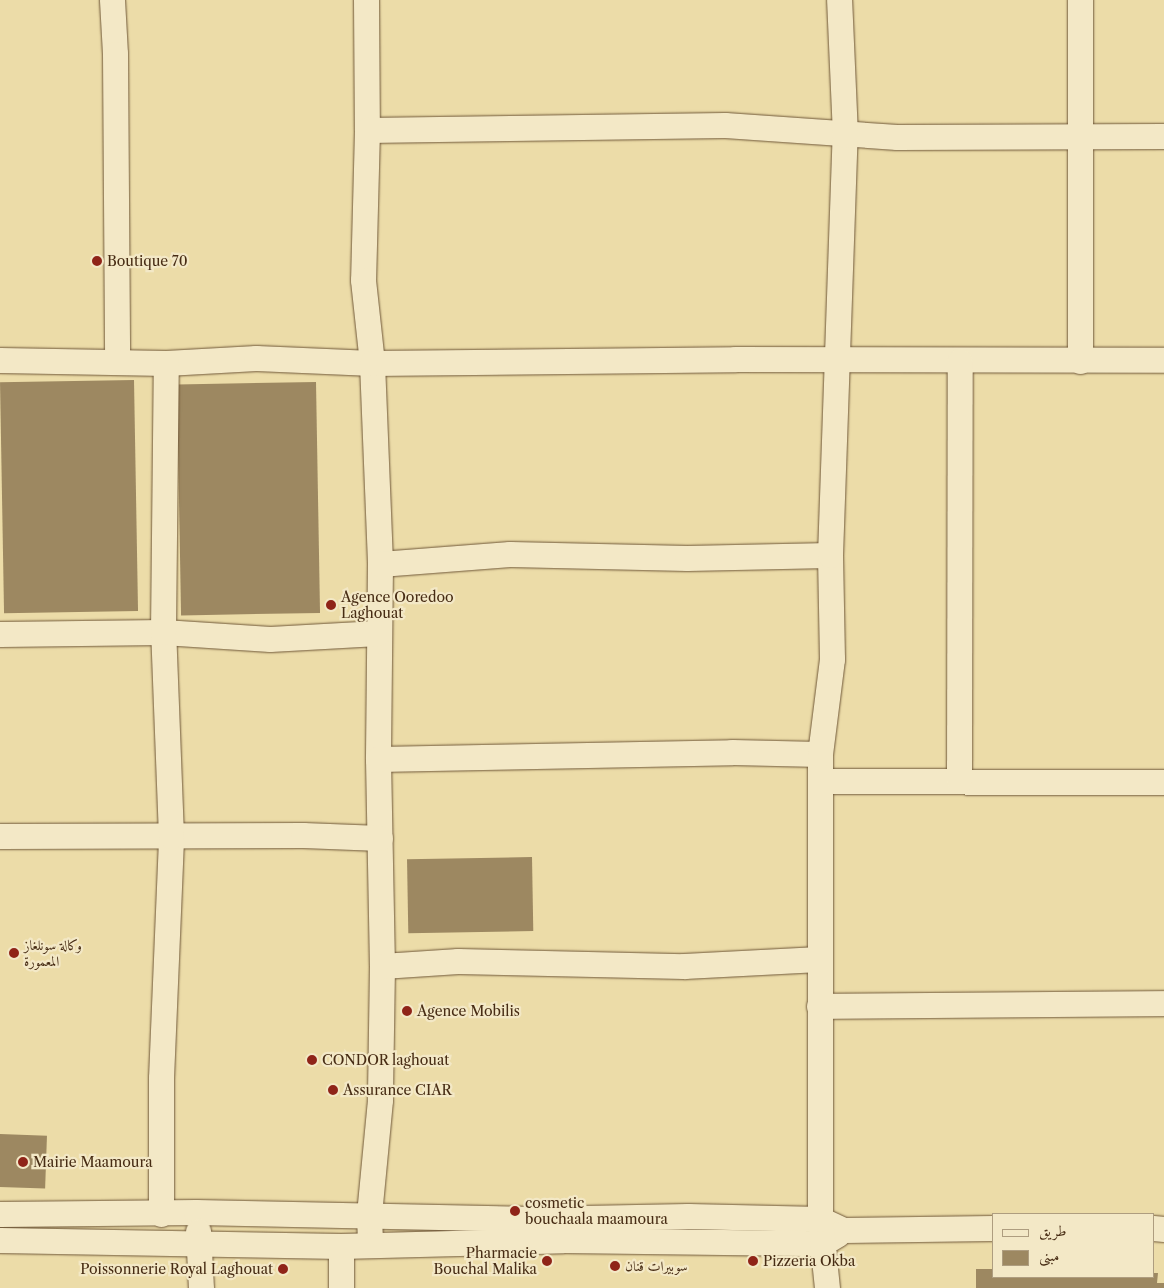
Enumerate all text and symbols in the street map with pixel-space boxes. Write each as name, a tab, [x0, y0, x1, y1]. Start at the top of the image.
place label: Boutique 70	[107, 253, 188, 269]
marker: Boutique 70	[91, 255, 103, 267]
place label: Agence Ooredoo Laghouat	[341, 589, 454, 622]
marker: Agence Ooredoo Laghouat	[325, 599, 337, 611]
place label: وكالة سونلغاز المعمورة	[24, 937, 82, 970]
marker: وكالة سونلغاز المعمورة	[8, 947, 20, 959]
place label: Agence Mobilis	[417, 1003, 520, 1019]
marker: Agence Mobilis	[401, 1005, 413, 1017]
place label: CONDOR laghouat	[322, 1052, 450, 1068]
marker: CONDOR laghouat	[306, 1054, 318, 1066]
place label: Assurance CIAR	[343, 1082, 452, 1098]
marker: Assurance CIAR	[327, 1084, 339, 1096]
place label: Mairie Maamoura	[33, 1154, 153, 1170]
marker: Mairie Maamoura	[17, 1156, 29, 1168]
place label: cosmetic bouchaala maamoura	[525, 1195, 668, 1228]
marker: cosmetic bouchaala maamoura	[509, 1205, 521, 1217]
legend	[992, 1213, 1154, 1278]
text: طريق	[1039, 1221, 1066, 1240]
place label: Pharmacie Bouchal Malika	[434, 1245, 537, 1278]
text: مبنى	[1039, 1246, 1059, 1265]
place label: Pizzeria Okba	[763, 1253, 855, 1269]
marker: Pharmacie Bouchal Malika	[541, 1255, 553, 1267]
marker: Pizzeria Okba	[747, 1255, 759, 1267]
place label: سوبيرات قنان	[625, 1258, 688, 1274]
marker: سوبيرات قنان	[609, 1260, 621, 1272]
place label: Poissonnerie Royal Laghouat	[80, 1261, 273, 1277]
marker: Poissonnerie Royal Laghouat	[277, 1263, 289, 1275]

